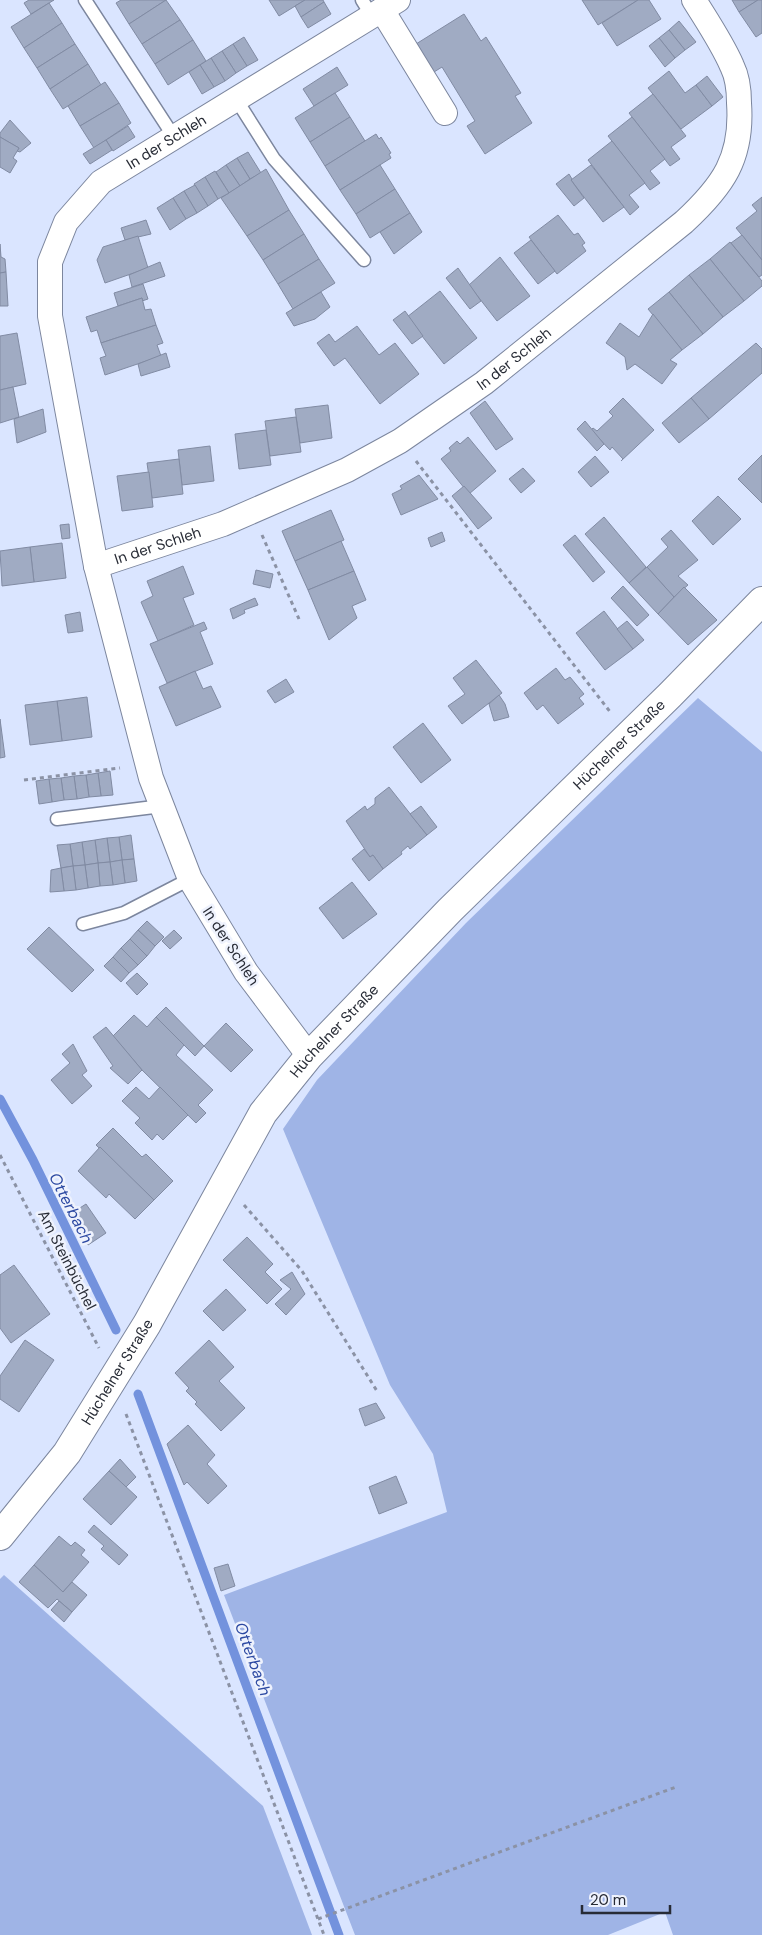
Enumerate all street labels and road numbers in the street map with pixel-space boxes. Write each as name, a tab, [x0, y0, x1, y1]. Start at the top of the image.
street label: In der Schleh	[123, 110, 210, 174]
street label: In der Schleh	[473, 323, 555, 395]
street label: In der Schleh	[112, 522, 204, 569]
street label: Hüchelner Straße	[569, 695, 670, 794]
street label: In der Schleh	[198, 903, 264, 989]
street label: Hüchelner Straße	[285, 980, 383, 1082]
street label: Am Steinbüchel	[33, 1207, 101, 1313]
street label: Hüchelner Straße	[77, 1315, 158, 1429]

